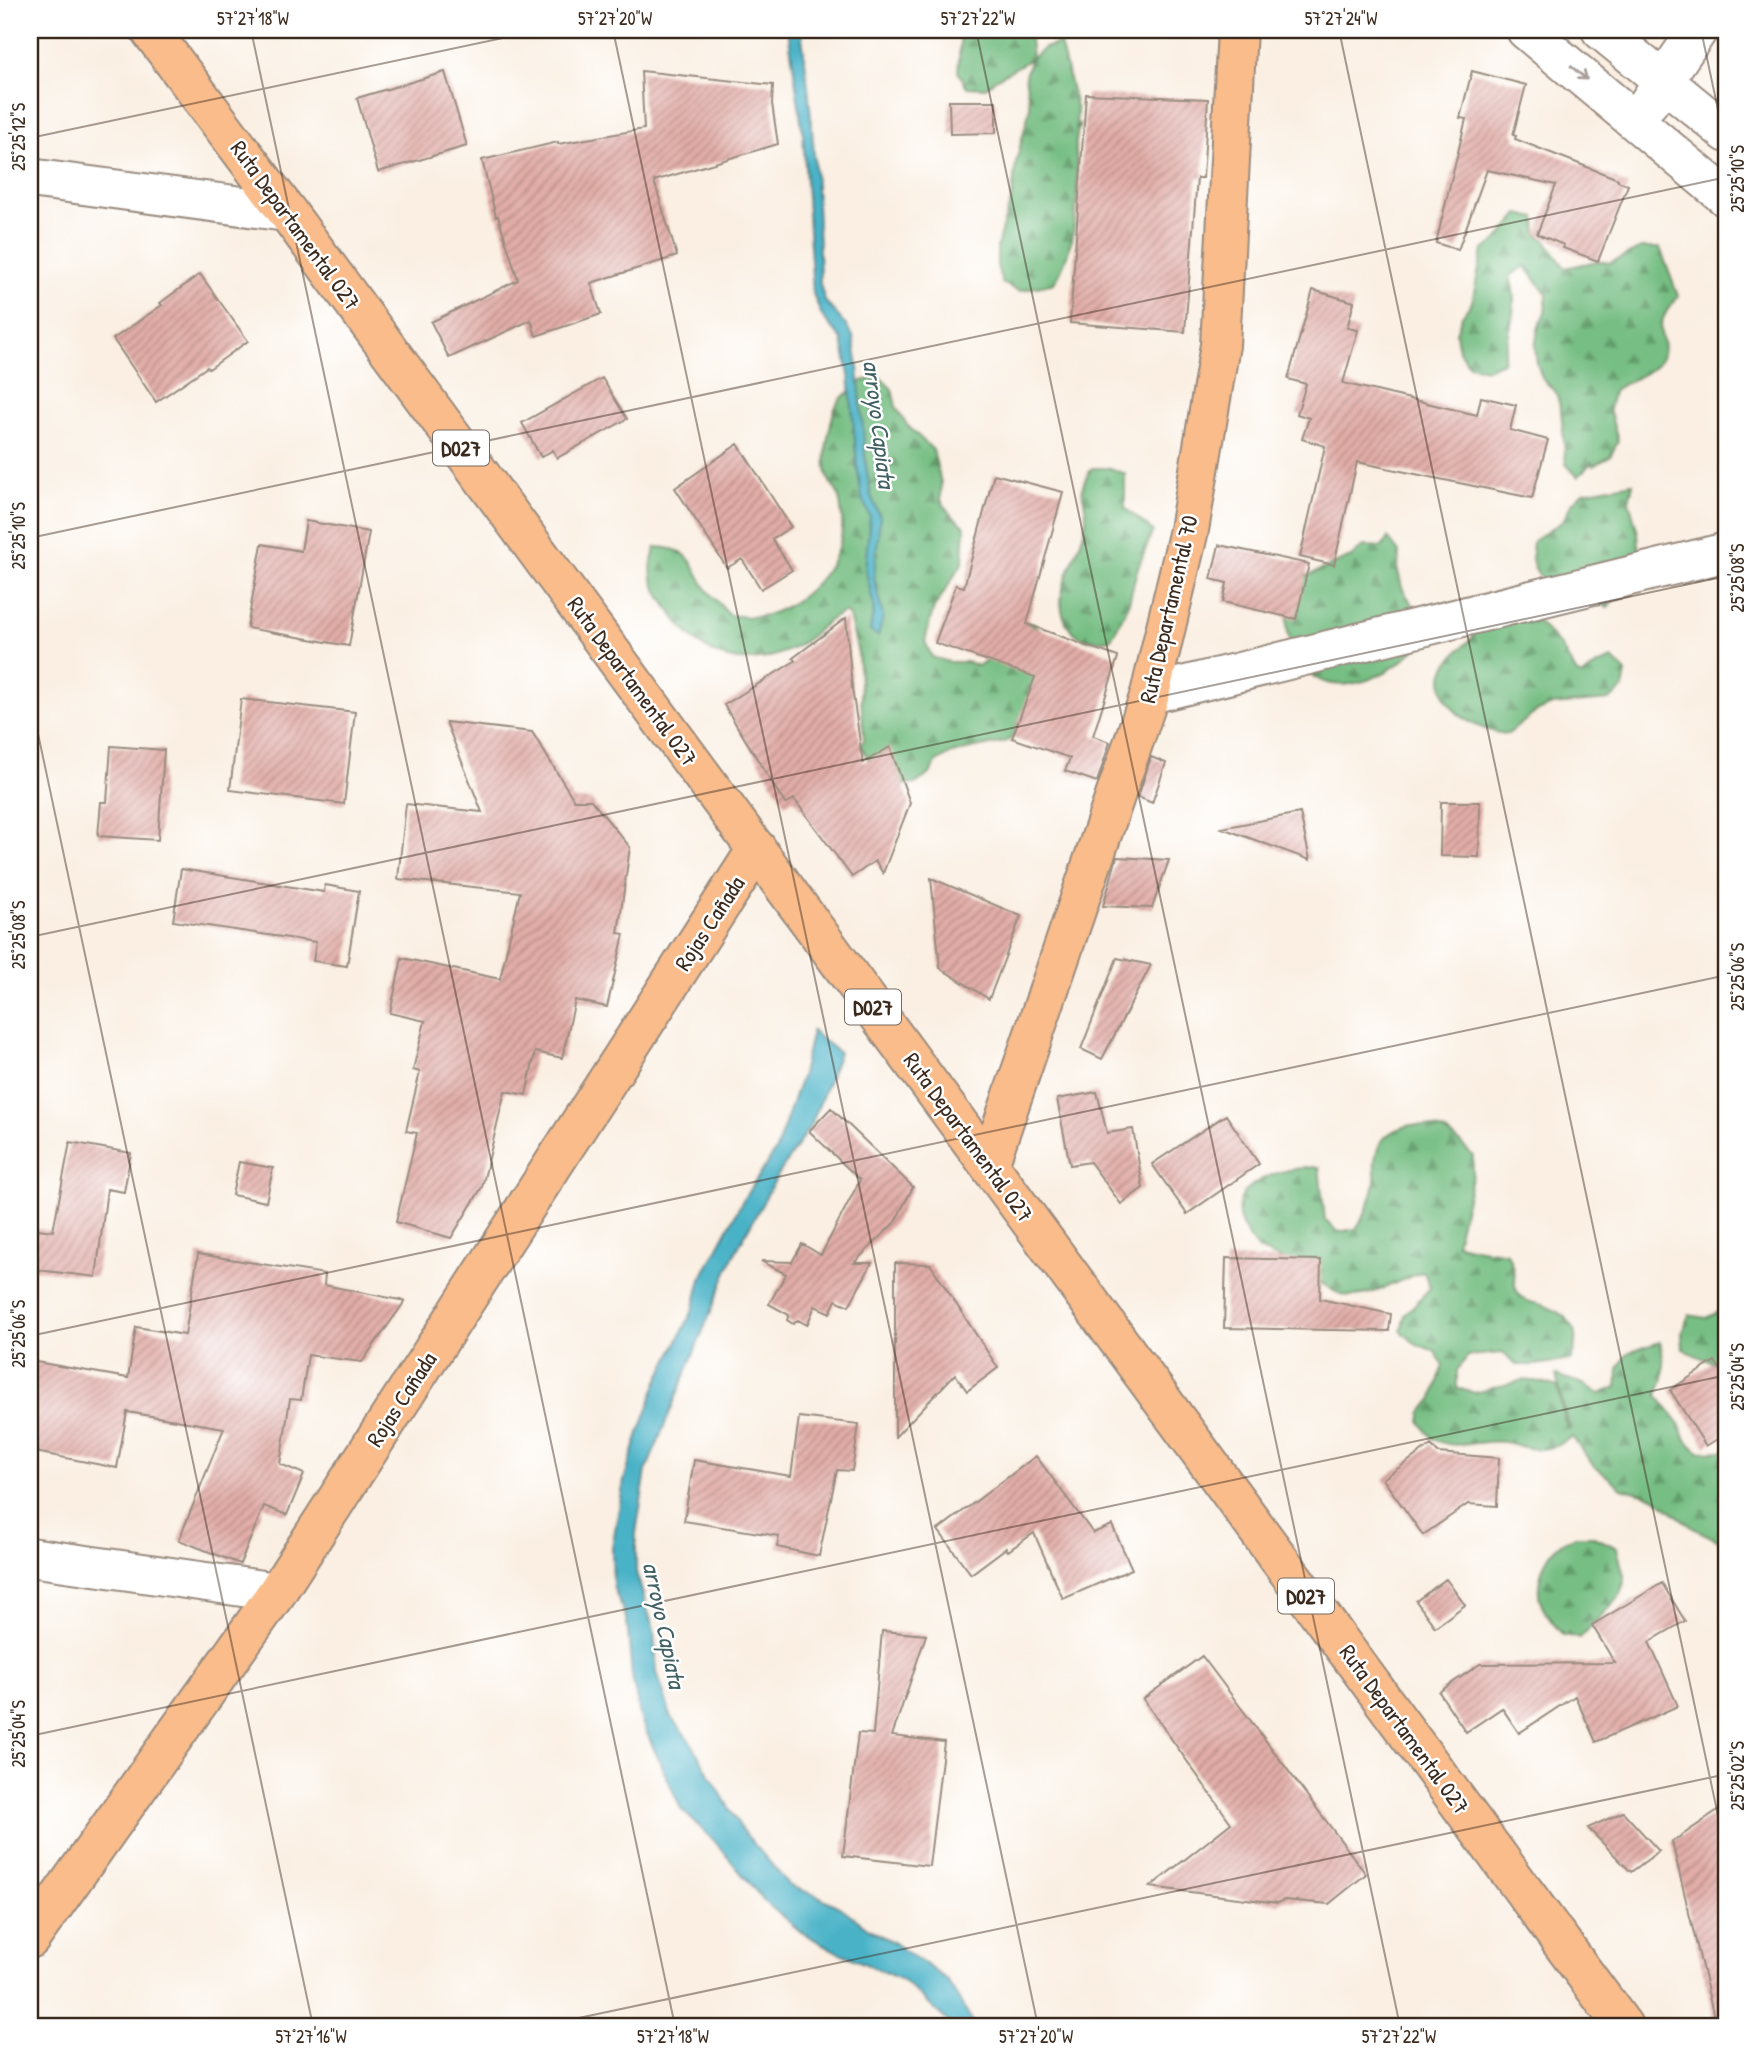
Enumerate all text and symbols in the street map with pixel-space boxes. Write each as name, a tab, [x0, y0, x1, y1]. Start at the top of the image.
text: 57°27'18"W	[217, 6, 289, 31]
text: 57°27'20"W	[578, 6, 652, 31]
text: 57°27'22"W	[941, 6, 1015, 31]
text: 57°27'24"W	[1305, 6, 1377, 31]
one-way arrow	[1570, 65, 1588, 81]
text: 25°25'12"S	[6, 103, 31, 171]
street label: Ruta Departamental 027	[224, 134, 368, 316]
text: 25°25'10"S	[1725, 145, 1750, 213]
water label: arroyo Capiata	[855, 358, 904, 492]
road number: D027	[433, 430, 489, 466]
text: 25°25'10"S	[6, 502, 31, 570]
street label: Ruta Departamental 70	[1131, 512, 1205, 706]
text: 25°25'08"S	[1725, 544, 1750, 612]
street label: Ruta Departamental 027	[561, 590, 705, 772]
street label: Rojas Cañada	[667, 870, 751, 976]
text: 25°25'08"S	[6, 901, 31, 969]
text: 25°25'06"S	[1725, 943, 1750, 1011]
road number: D027	[845, 990, 901, 1024]
street label: Ruta Departamental 027	[897, 1046, 1041, 1228]
text: 25°25'06"S	[6, 1300, 31, 1368]
text: 25°25'04"S	[1725, 1343, 1750, 1411]
street label: Rojas Cañada	[359, 1346, 443, 1452]
water label: arroyo Capiata	[635, 1559, 695, 1694]
road number: D027	[1278, 1578, 1334, 1614]
street label: Ruta Departamental 027	[1333, 1638, 1477, 1820]
text: 25°25'04"S	[6, 1700, 31, 1768]
text: 25°25'02"S	[1725, 1741, 1750, 1811]
text: 57°27'16"W	[275, 2024, 347, 2049]
text: 57°27'18"W	[637, 2024, 709, 2049]
text: 57°27'20"W	[999, 2024, 1073, 2049]
text: 57°27'22"W	[1362, 2024, 1436, 2049]

